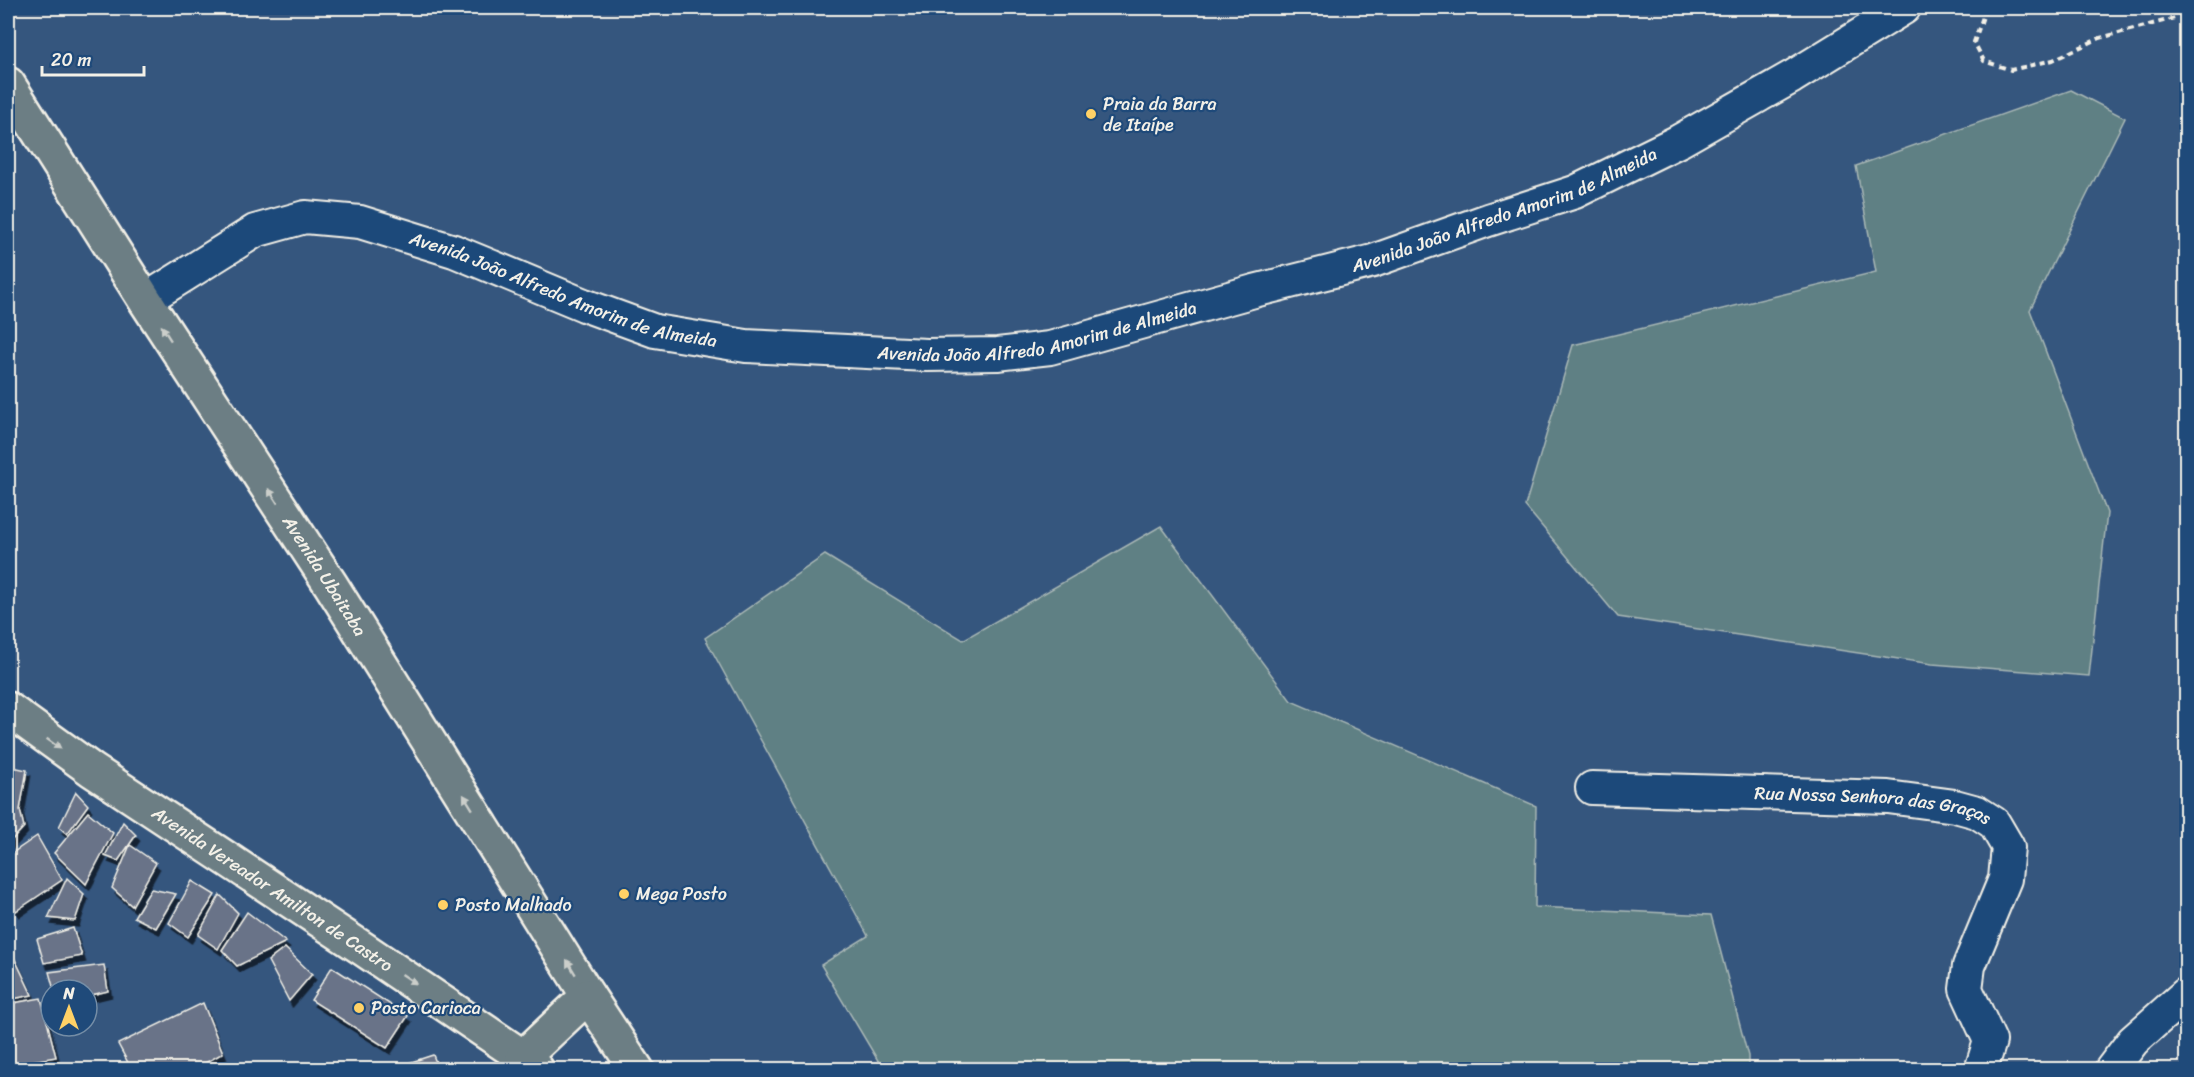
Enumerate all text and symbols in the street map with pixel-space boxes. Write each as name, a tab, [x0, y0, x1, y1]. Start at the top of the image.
scale bar	[42, 39, 144, 77]
text: 20 m	[51, 44, 91, 76]
place label: Praia da Barra de Itaípe	[1103, 88, 1216, 141]
marker: Praia da Barra de Itaípe	[1084, 107, 1098, 121]
street label: Avenida João Alfredo Amorim de Almeida	[1347, 138, 1663, 282]
street label: Avenida João Alfredo Amorim de Almeida	[405, 222, 719, 357]
street label: Avenida João Alfredo Amorim de Almeida	[876, 292, 1201, 371]
one-way arrow	[160, 325, 172, 341]
one-way arrow	[267, 488, 278, 504]
street label: Avenida Ubaitaba	[273, 508, 375, 643]
one-way arrow	[46, 738, 62, 750]
street label: Rua Nossa Senhora das Graças	[1754, 777, 1999, 834]
one-way arrow	[462, 794, 473, 810]
street label: Avenida Vereador Amilton de Castro	[144, 797, 400, 981]
place label: Mega Posto	[636, 878, 727, 910]
marker: Mega Posto	[617, 887, 631, 901]
place label: Posto Malhado	[455, 889, 572, 921]
marker: Posto Malhado	[436, 898, 450, 912]
one-way arrow	[565, 959, 576, 976]
one-way arrow	[401, 974, 418, 985]
north arrow	[39, 978, 99, 1038]
text: N	[62, 979, 75, 1008]
place label: Posto Carioca	[371, 992, 481, 1024]
marker: Posto Carioca	[352, 1001, 366, 1015]

